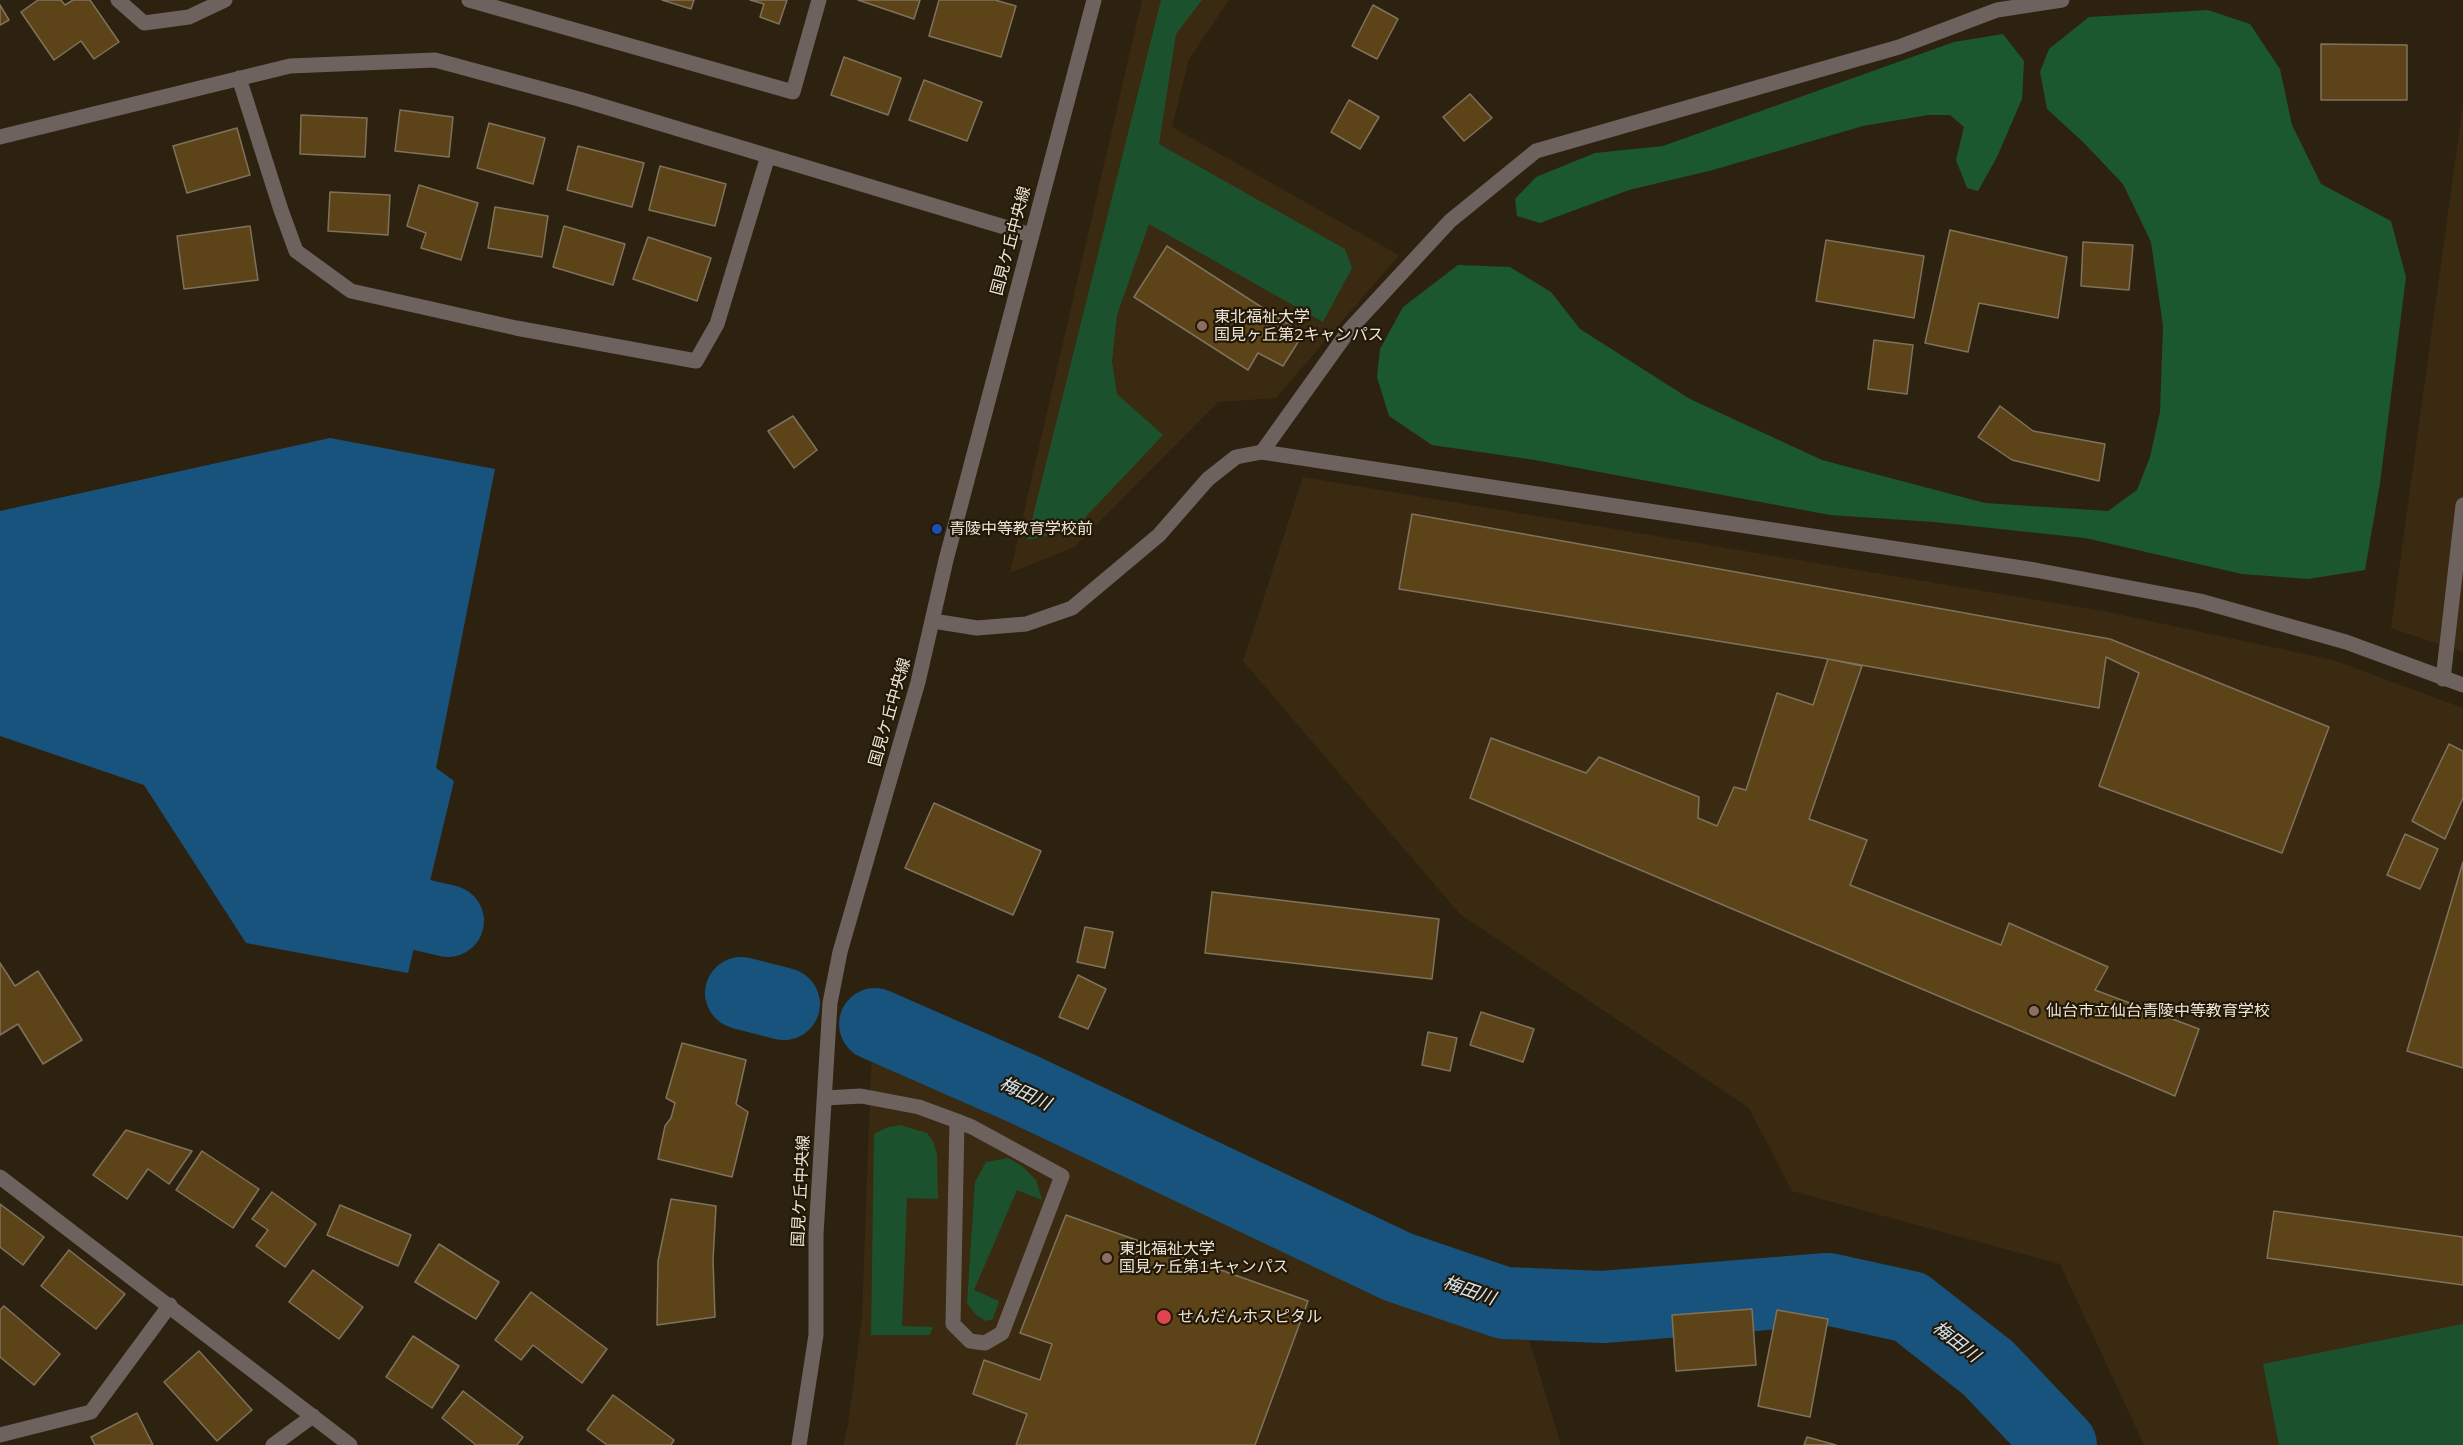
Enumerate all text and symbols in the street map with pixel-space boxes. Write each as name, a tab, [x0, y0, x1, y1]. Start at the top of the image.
street label: 国見ケ丘中央線	[987, 184, 1035, 298]
place label: 東北福祉大学 国見ヶ丘第2キャンパス	[1214, 307, 1384, 345]
marker: 東北福祉大学 国見ヶ丘第2キャンパス	[1195, 319, 1209, 333]
place label: 青陵中等教育学校前	[949, 519, 1093, 539]
marker: 青陵中等教育学校前	[930, 522, 944, 536]
street label: 国見ケ丘中央線	[865, 656, 915, 768]
place label: 仙台市立仙台青陵中等教育学校	[2046, 1001, 2270, 1021]
marker: 仙台市立仙台青陵中等教育学校	[2027, 1004, 2041, 1018]
water label: 梅田川	[996, 1073, 1054, 1115]
street label: 国見ケ丘中央線	[788, 1135, 814, 1247]
place label: 東北福祉大学 国見ヶ丘第1キャンパス	[1119, 1239, 1289, 1277]
marker: 東北福祉大学 国見ヶ丘第1キャンパス	[1100, 1251, 1114, 1265]
water label: 梅田川	[1440, 1272, 1498, 1310]
place label: せんだんホスピタル	[1178, 1307, 1322, 1327]
marker: せんだんホスピタル	[1155, 1308, 1173, 1326]
water label: 梅田川	[1928, 1317, 1984, 1367]

